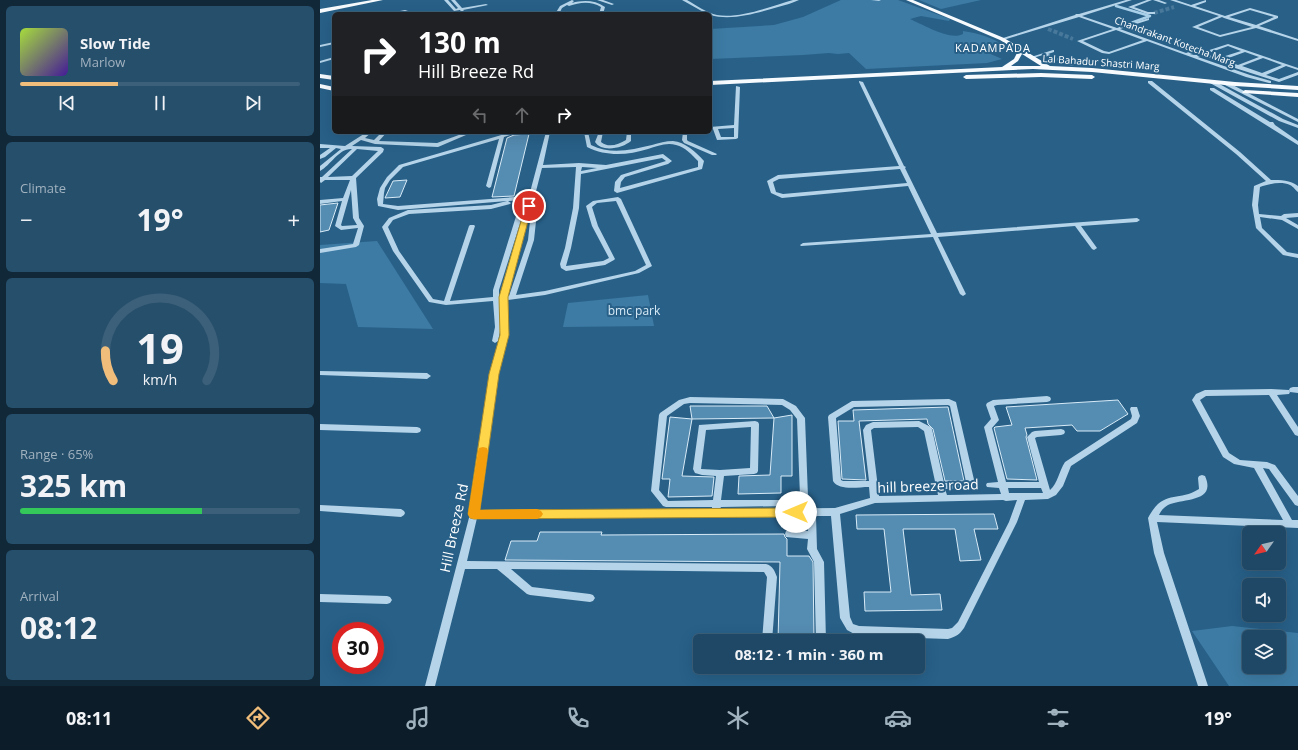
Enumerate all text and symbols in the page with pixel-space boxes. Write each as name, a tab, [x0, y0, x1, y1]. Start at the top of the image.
street label: Chandrakant Kotecha Marg	[1113, 13, 1238, 70]
text: 130 m	[418, 23, 501, 61]
icon: right	[352, 28, 404, 80]
text: Slow Tide	[80, 33, 150, 53]
district label: KADAMPADA	[955, 40, 1031, 55]
street label: Lal Bahadur Shastri Marg	[1042, 51, 1161, 73]
text: Marlow	[80, 53, 125, 71]
text: Hill Breeze Rd	[418, 59, 534, 83]
icon: previous	[56, 92, 78, 114]
icon: pause	[149, 92, 171, 114]
icon: next	[242, 92, 264, 114]
icon: left	[469, 104, 491, 126]
icon: ahead	[511, 104, 533, 126]
icon: right	[553, 104, 575, 126]
text: Climate	[20, 179, 66, 197]
pin	[512, 189, 546, 223]
icon: arrive	[518, 195, 540, 217]
text: 19°	[136, 199, 184, 240]
text: −	[20, 204, 33, 234]
text: +	[287, 204, 300, 234]
park label: bmc park	[608, 302, 661, 319]
text: 19	[136, 320, 184, 376]
text: km/h	[143, 370, 177, 389]
text: Range · 65%	[20, 445, 93, 463]
text: 325 km	[20, 465, 127, 506]
street label: hill breeze road	[877, 474, 979, 497]
street label: Hill Breeze Rd	[435, 482, 472, 574]
position arrow	[775, 491, 817, 533]
north arrow	[1242, 526, 1286, 570]
map controls	[1242, 526, 1286, 674]
button: sound	[1242, 578, 1286, 622]
text: Arrival	[20, 587, 59, 605]
text: 08:12	[20, 607, 97, 648]
speed limit sign: 30	[332, 622, 384, 674]
button: layers	[1242, 630, 1286, 674]
text: 08:12 · 1 min · 360 m	[735, 644, 883, 664]
icon: directions	[244, 704, 272, 732]
icon: music	[404, 704, 432, 732]
icon: phone	[564, 704, 592, 732]
icon: climate	[724, 704, 752, 732]
icon: car	[884, 704, 912, 732]
icon: filters	[1044, 704, 1072, 732]
text: 08:11	[66, 706, 112, 730]
text: 19°	[1204, 706, 1232, 730]

